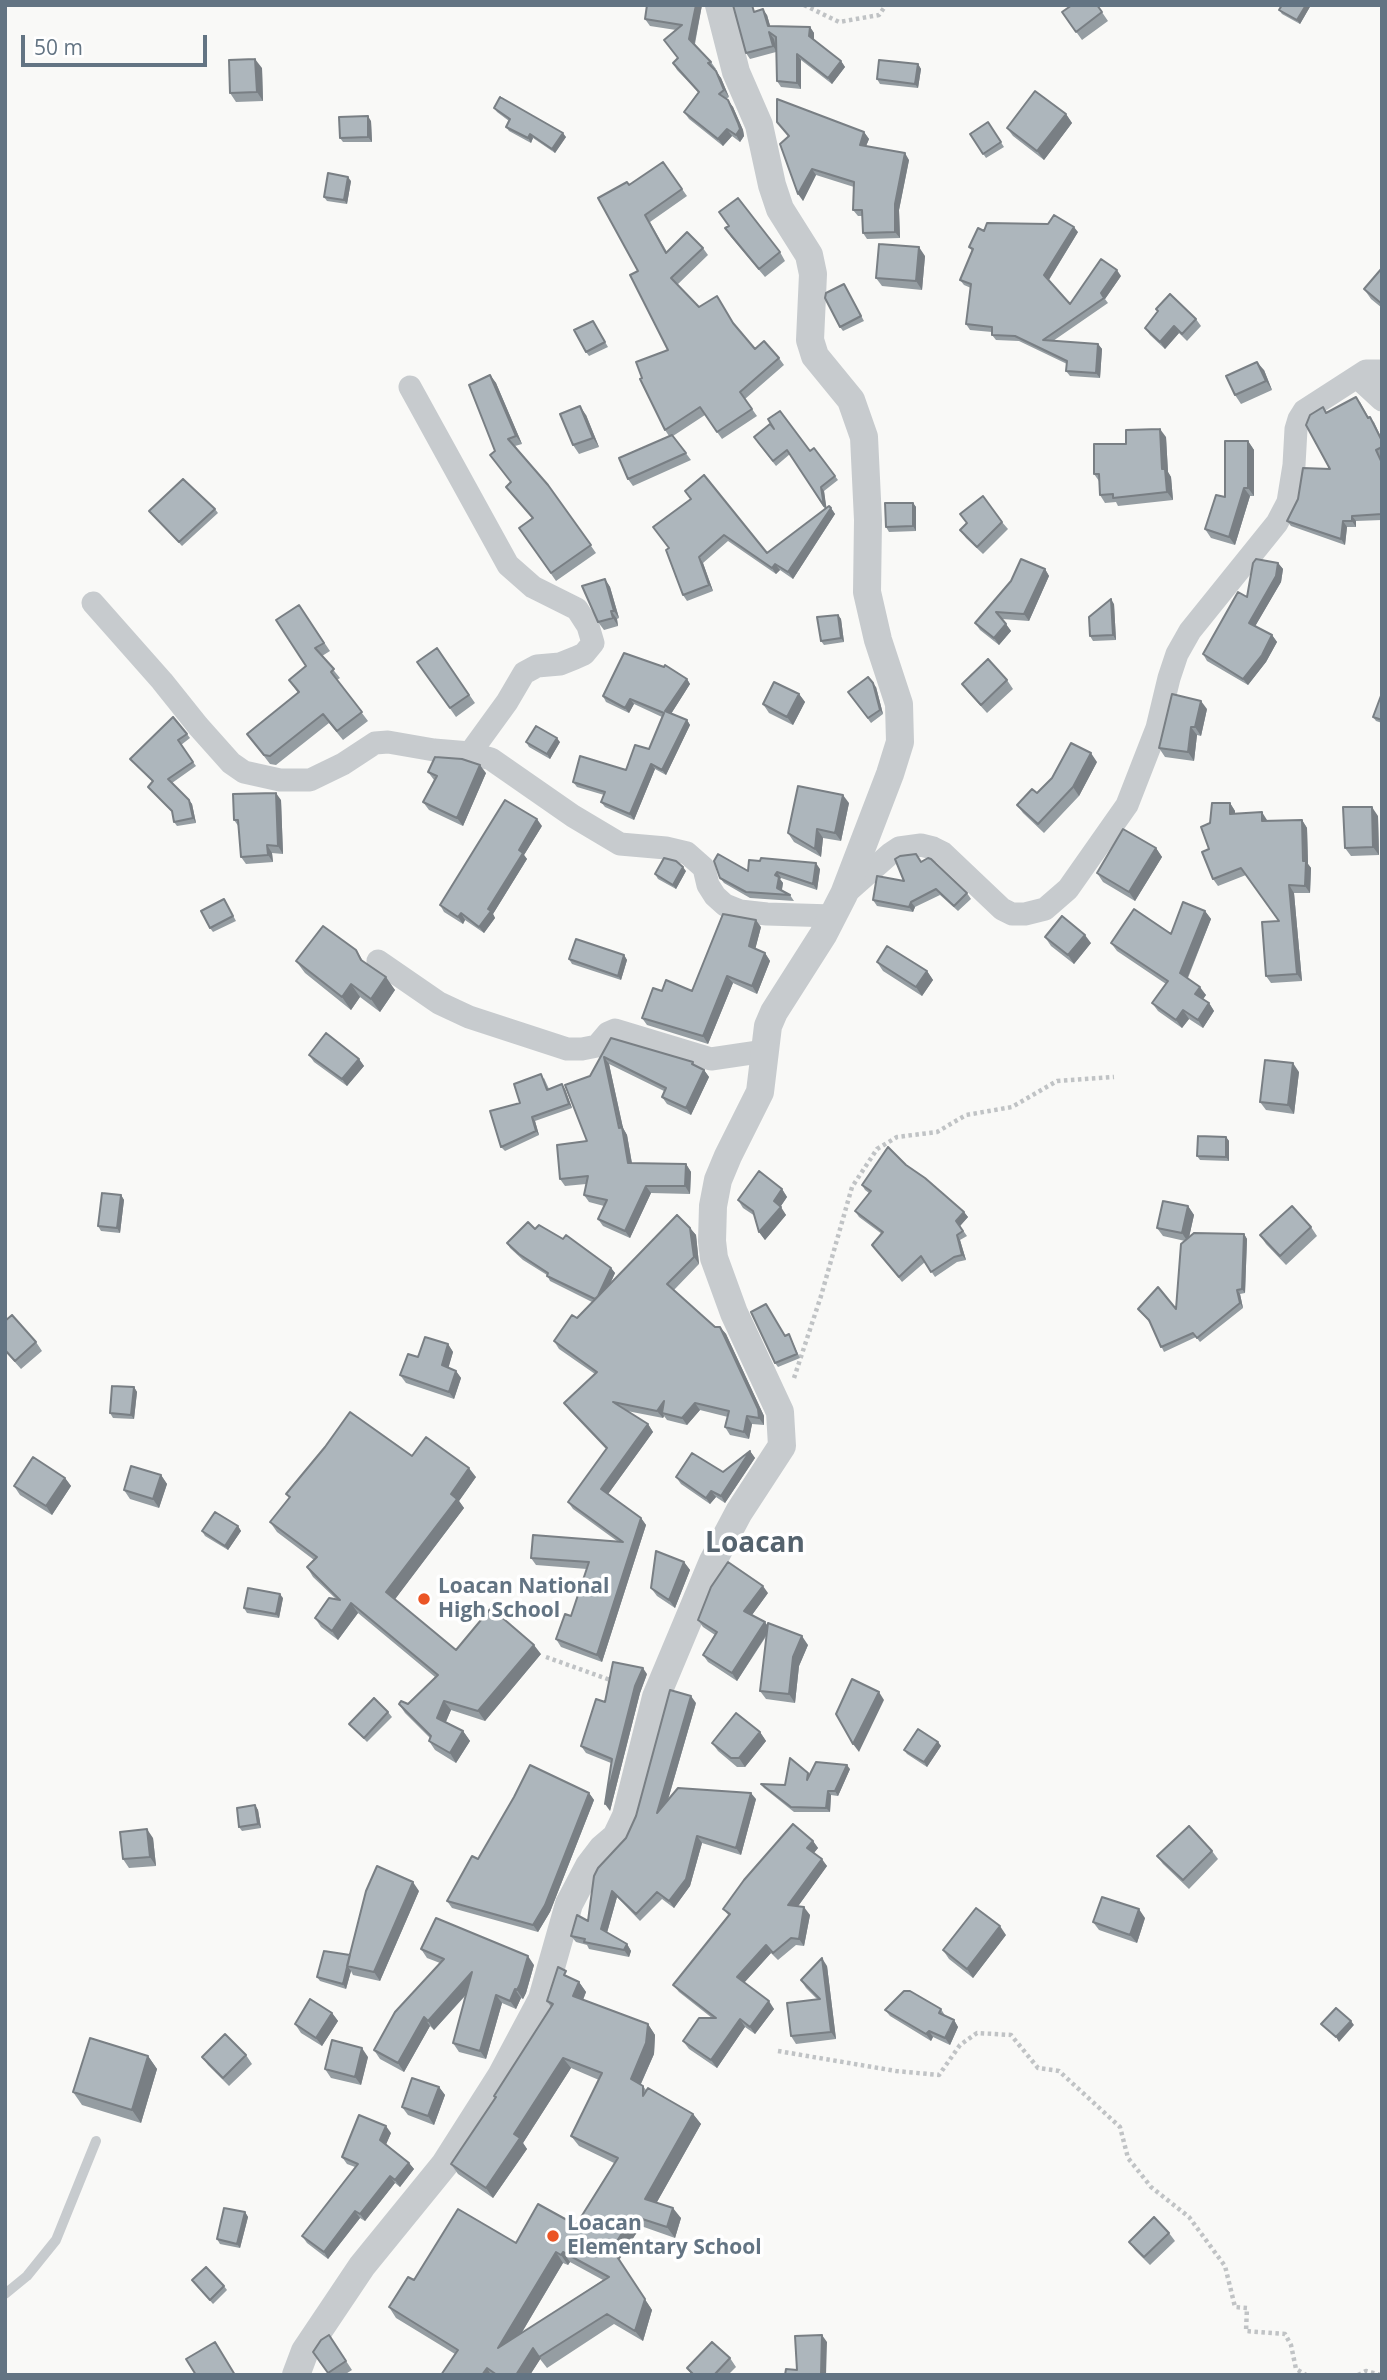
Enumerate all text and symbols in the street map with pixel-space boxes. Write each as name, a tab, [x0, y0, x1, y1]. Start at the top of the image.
scale bar	[24, 21, 210, 65]
text: 50 m	[34, 33, 83, 61]
district label: Loacan	[705, 1527, 805, 1561]
place label: Loacan National High School	[438, 1574, 609, 1624]
marker: Loacan National High School	[416, 1591, 432, 1607]
place label: Loacan Elementary School	[567, 2211, 762, 2261]
marker: Loacan Elementary School	[545, 2228, 561, 2244]

